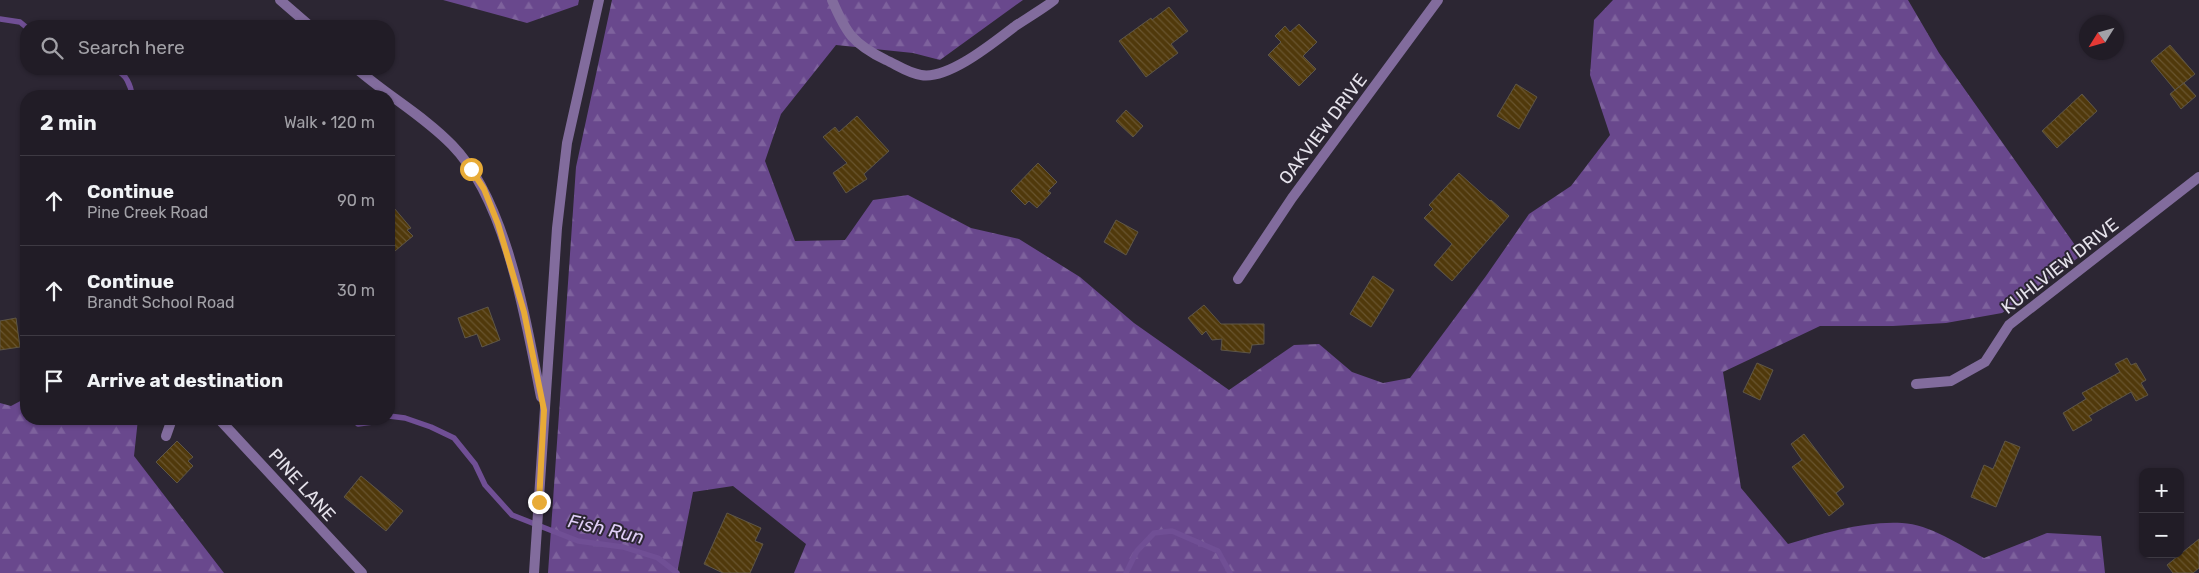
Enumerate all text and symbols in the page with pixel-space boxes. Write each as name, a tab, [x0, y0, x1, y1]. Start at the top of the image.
north arrow	[2079, 15, 2124, 60]
search box	[20, 20, 395, 75]
icon: search	[38, 34, 66, 62]
text: Search here	[78, 36, 185, 59]
street label: OAKVIEW DRIVE	[1274, 69, 1372, 189]
text: 2 min	[40, 110, 97, 135]
text: Walk · 120 m	[284, 113, 375, 132]
route start	[460, 158, 483, 181]
text: Continue	[87, 180, 174, 203]
icon: ahead	[40, 187, 68, 215]
text: 90 m	[337, 191, 375, 210]
text: Pine Creek Road	[87, 203, 208, 222]
street label: KUHLVIEW DRIVE	[1997, 213, 2123, 319]
text: Continue	[87, 270, 174, 293]
icon: ahead	[40, 277, 68, 305]
text: 30 m	[337, 281, 375, 300]
text: Brandt School Road	[87, 293, 234, 312]
icon: arrive	[40, 367, 68, 395]
text: Arrive at destination	[87, 369, 283, 392]
street label: PINE LANE	[264, 444, 340, 526]
map controls	[2139, 468, 2184, 558]
button: +	[2139, 468, 2184, 513]
route end	[528, 491, 551, 514]
water label: Fish Run	[566, 509, 646, 549]
button: −	[2139, 513, 2184, 558]

